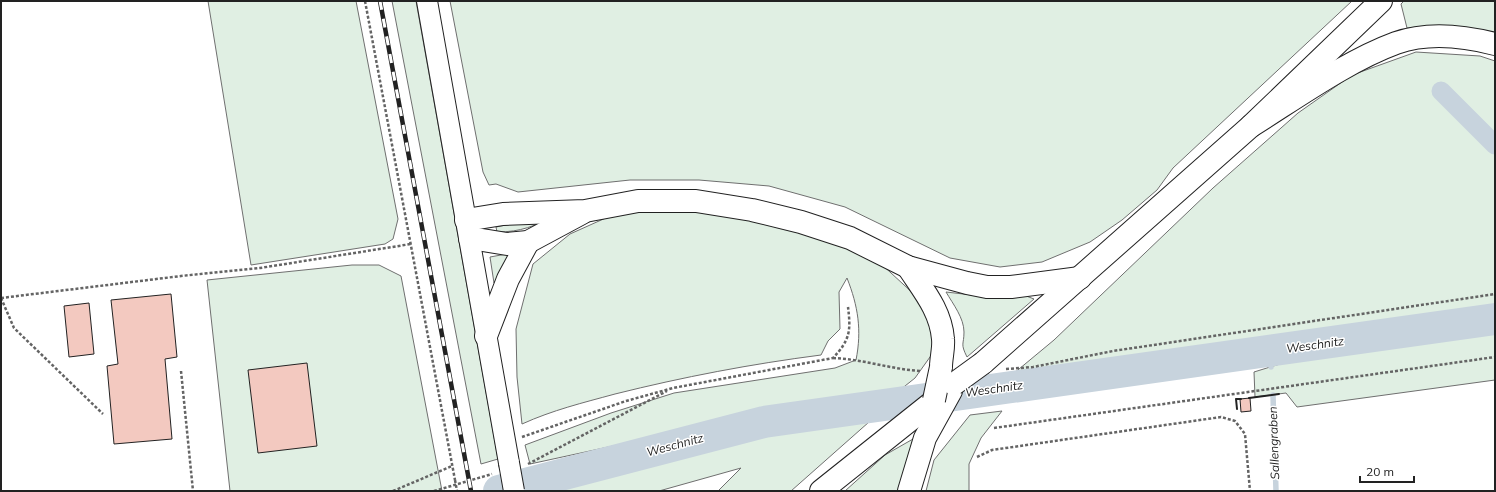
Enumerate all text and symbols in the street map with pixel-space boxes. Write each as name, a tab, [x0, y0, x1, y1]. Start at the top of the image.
water label: Weschnitz	[1285, 333, 1346, 356]
water label: Weschnitz	[964, 377, 1025, 400]
water label: Sallengraben	[1265, 406, 1282, 480]
water label: Weschnitz	[645, 430, 706, 459]
scale bar	[1360, 458, 1414, 484]
text: 20 m	[1366, 464, 1394, 479]

